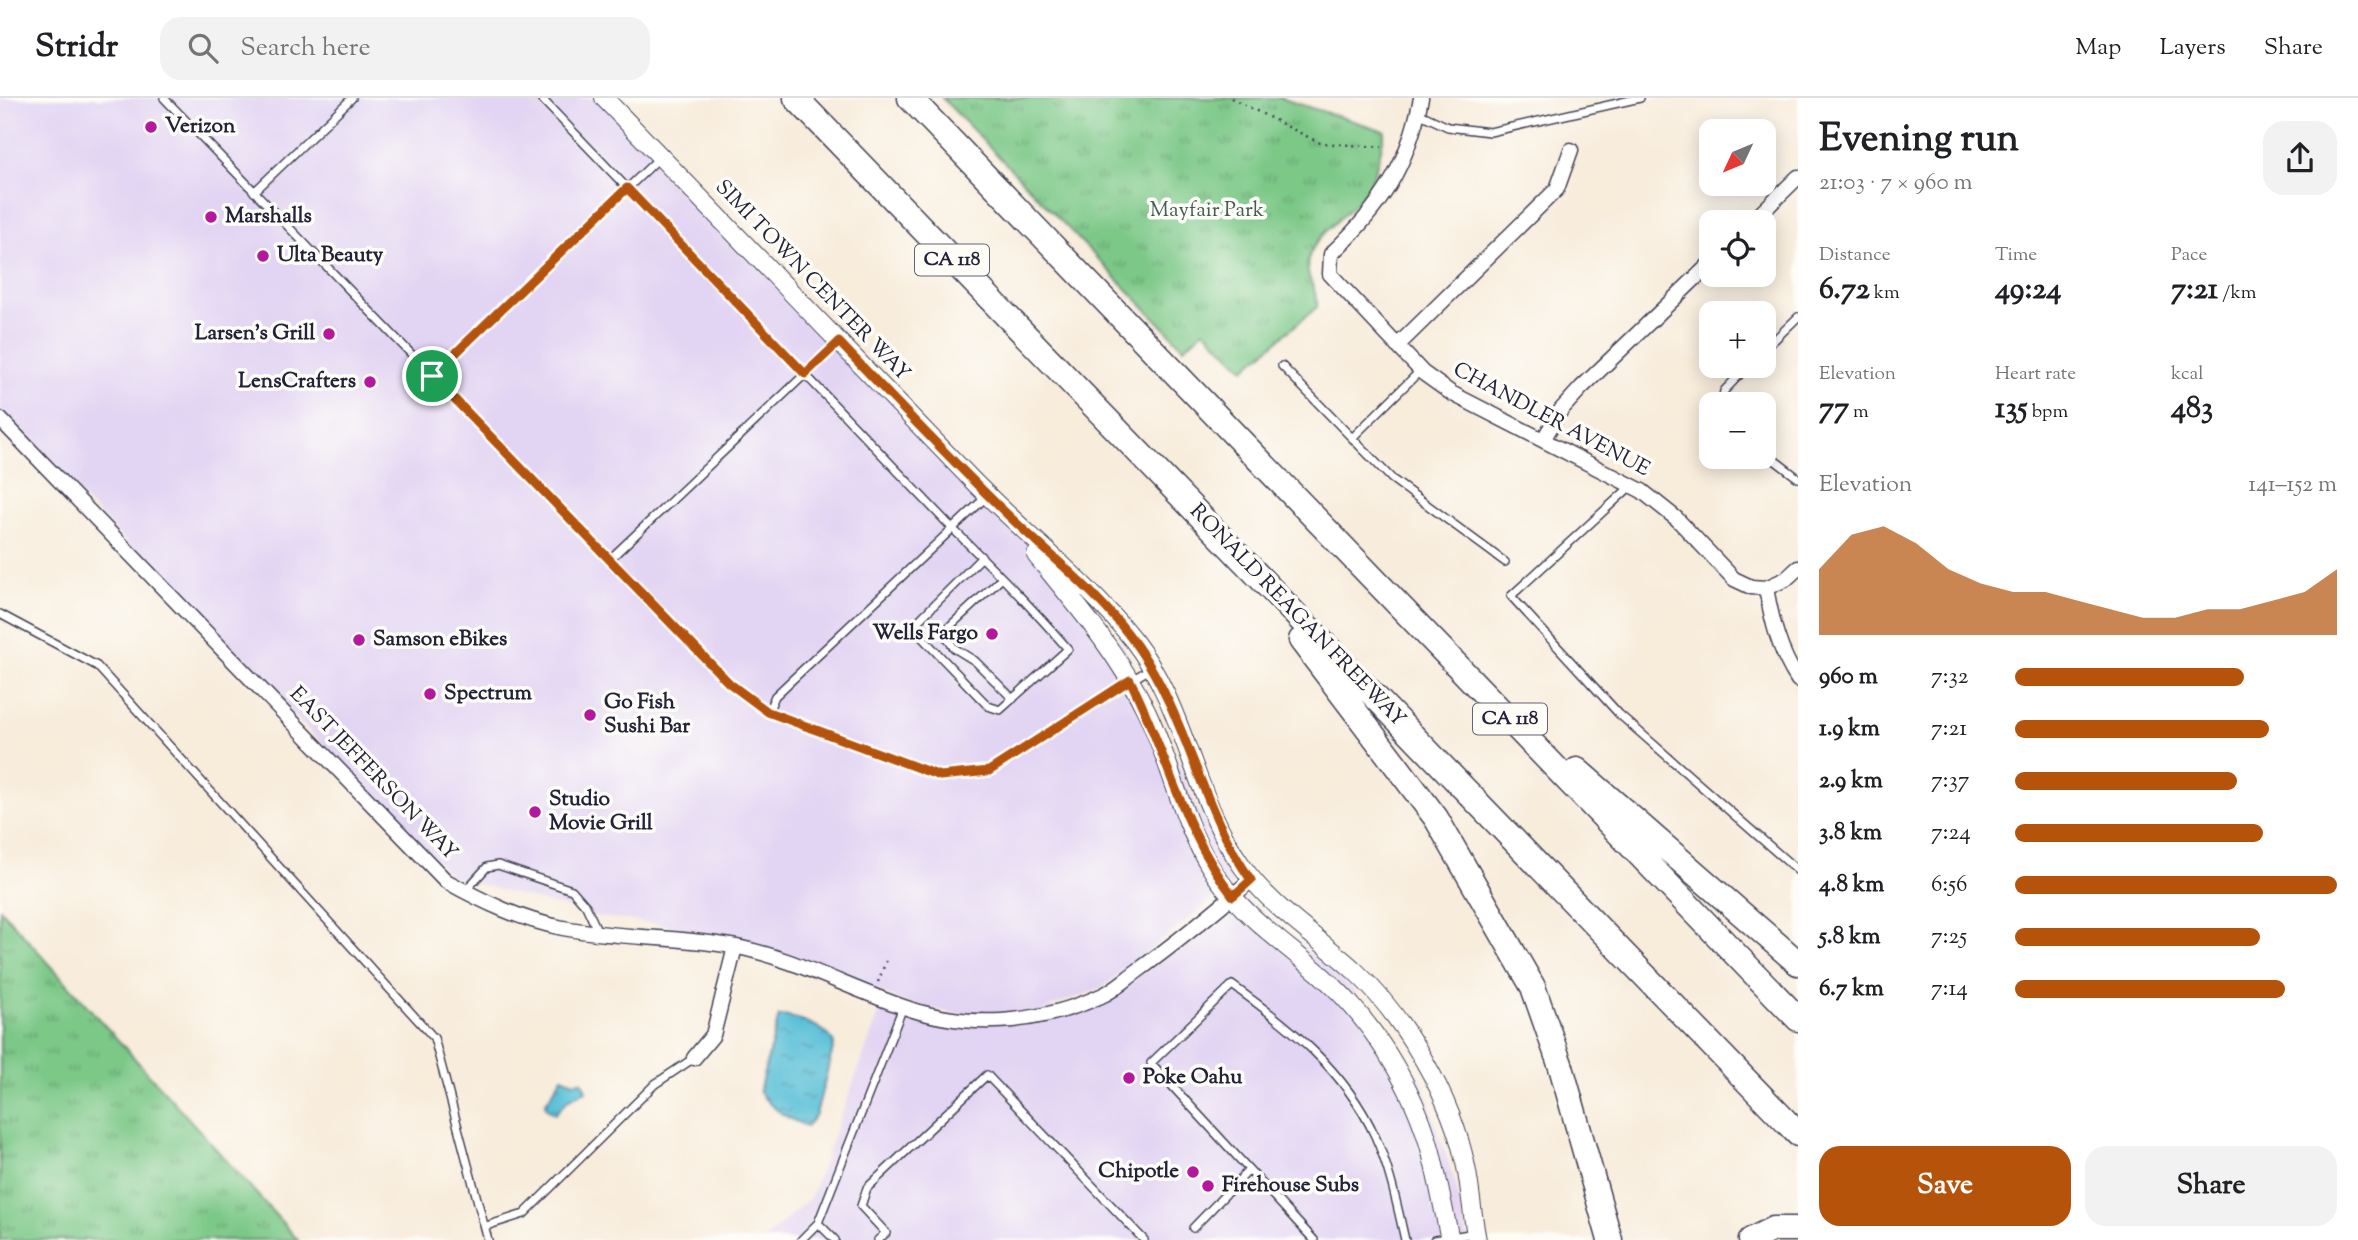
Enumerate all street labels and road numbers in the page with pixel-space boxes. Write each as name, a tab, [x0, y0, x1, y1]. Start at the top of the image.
street label: SIMI TOWN CENTER WAY	[708, 174, 916, 388]
road number: CA 118	[915, 244, 989, 276]
street label: CHANDLER AVENUE	[1447, 355, 1655, 485]
street label: RONALD REAGAN FREEWAY	[1182, 498, 1412, 734]
street label: EAST JEFFERSON WAY	[282, 680, 464, 868]
road number: CA 118	[1473, 704, 1547, 734]

